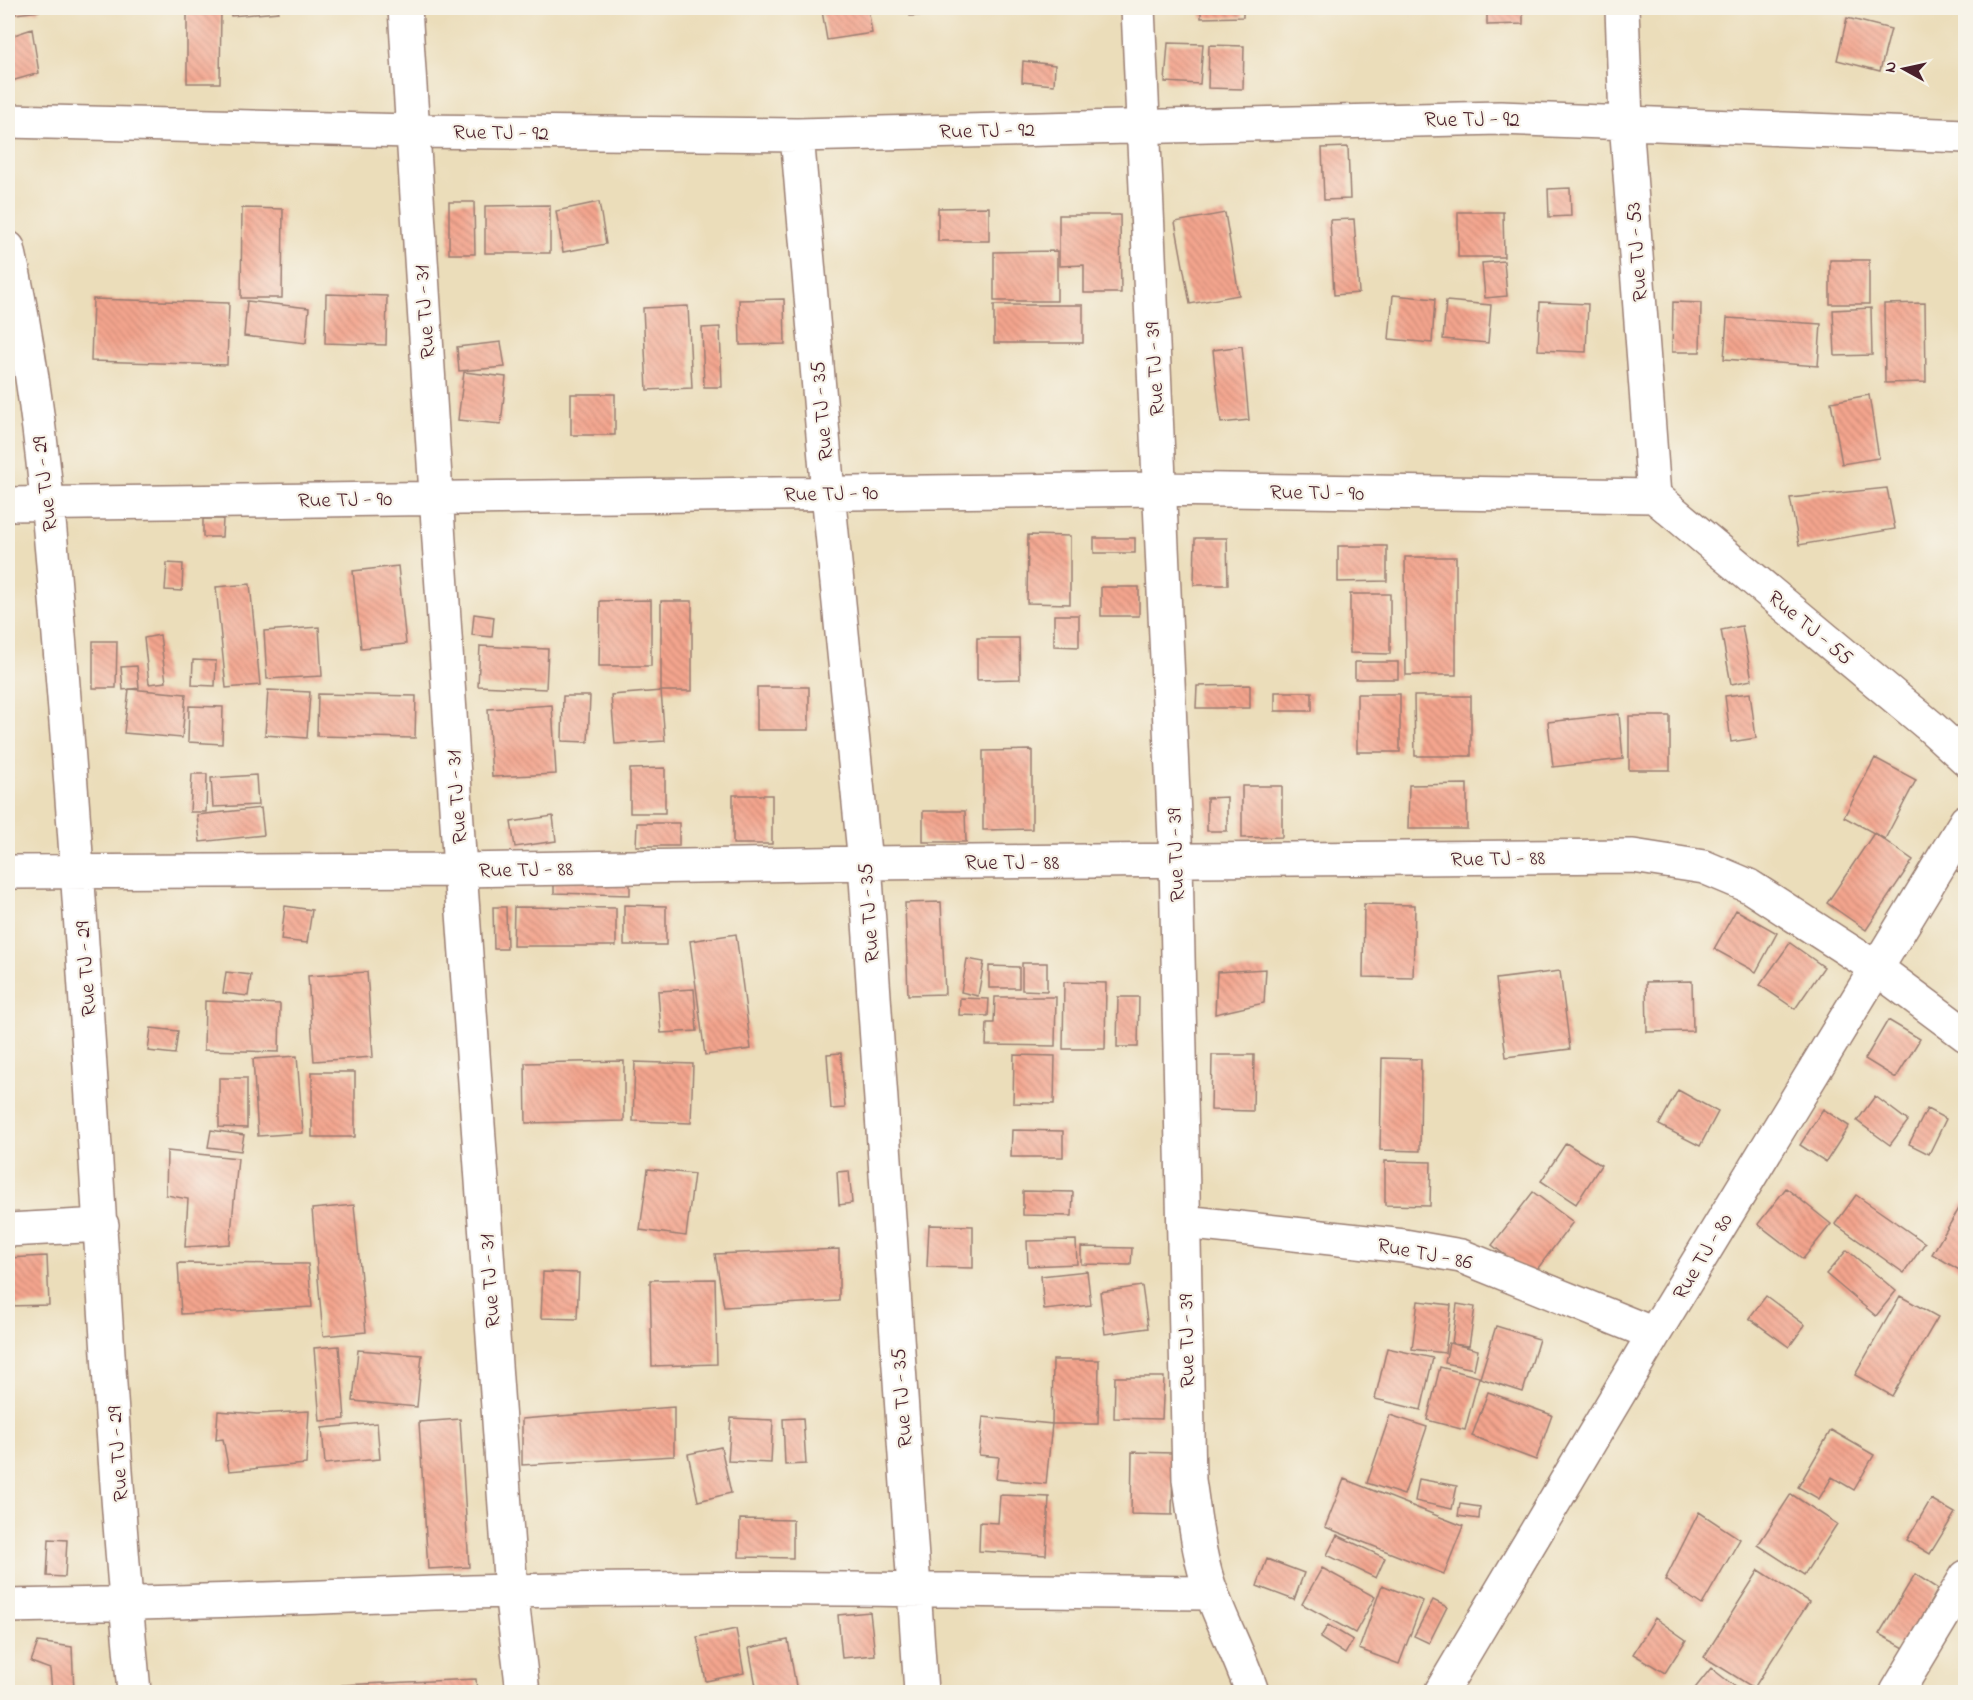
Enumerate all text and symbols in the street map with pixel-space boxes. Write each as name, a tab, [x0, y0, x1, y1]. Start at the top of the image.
north arrow	[1874, 39, 1934, 99]
text: N	[1878, 60, 1904, 74]
street label: Rue TJ - 92	[1424, 106, 1520, 136]
street label: Rue TJ - 92	[939, 116, 1035, 148]
street label: Rue TJ - 92	[453, 118, 549, 150]
street label: Rue TJ - 53	[1620, 201, 1656, 303]
street label: Rue TJ - 31	[408, 263, 444, 360]
street label: Rue TJ - 39	[1139, 321, 1173, 417]
street label: Rue TJ - 35	[804, 360, 842, 462]
street label: Rue TJ - 29	[25, 434, 67, 533]
street label: Rue TJ - 90	[1270, 478, 1364, 510]
street label: Rue TJ - 90	[784, 479, 878, 511]
street label: Rue TJ - 90	[298, 485, 392, 517]
street label: Rue TJ - 55	[1761, 584, 1859, 673]
street label: Rue TJ - 31	[440, 748, 476, 845]
street label: Rue TJ - 39	[1160, 807, 1194, 902]
street label: Rue TJ - 88	[1450, 844, 1546, 876]
street label: Rue TJ - 88	[965, 849, 1059, 879]
street label: Rue TJ - 88	[478, 855, 574, 887]
street label: Rue TJ - 35	[852, 862, 888, 964]
street label: Rue TJ - 29	[69, 919, 105, 1018]
street label: Rue TJ - 80	[1666, 1208, 1741, 1306]
street label: Rue TJ - 86	[1375, 1231, 1475, 1279]
street label: Rue TJ - 31	[473, 1232, 509, 1329]
street label: Rue TJ - 39	[1172, 1293, 1204, 1388]
street label: Rue TJ - 35	[885, 1347, 921, 1449]
street label: Rue TJ - 29	[101, 1404, 137, 1503]

